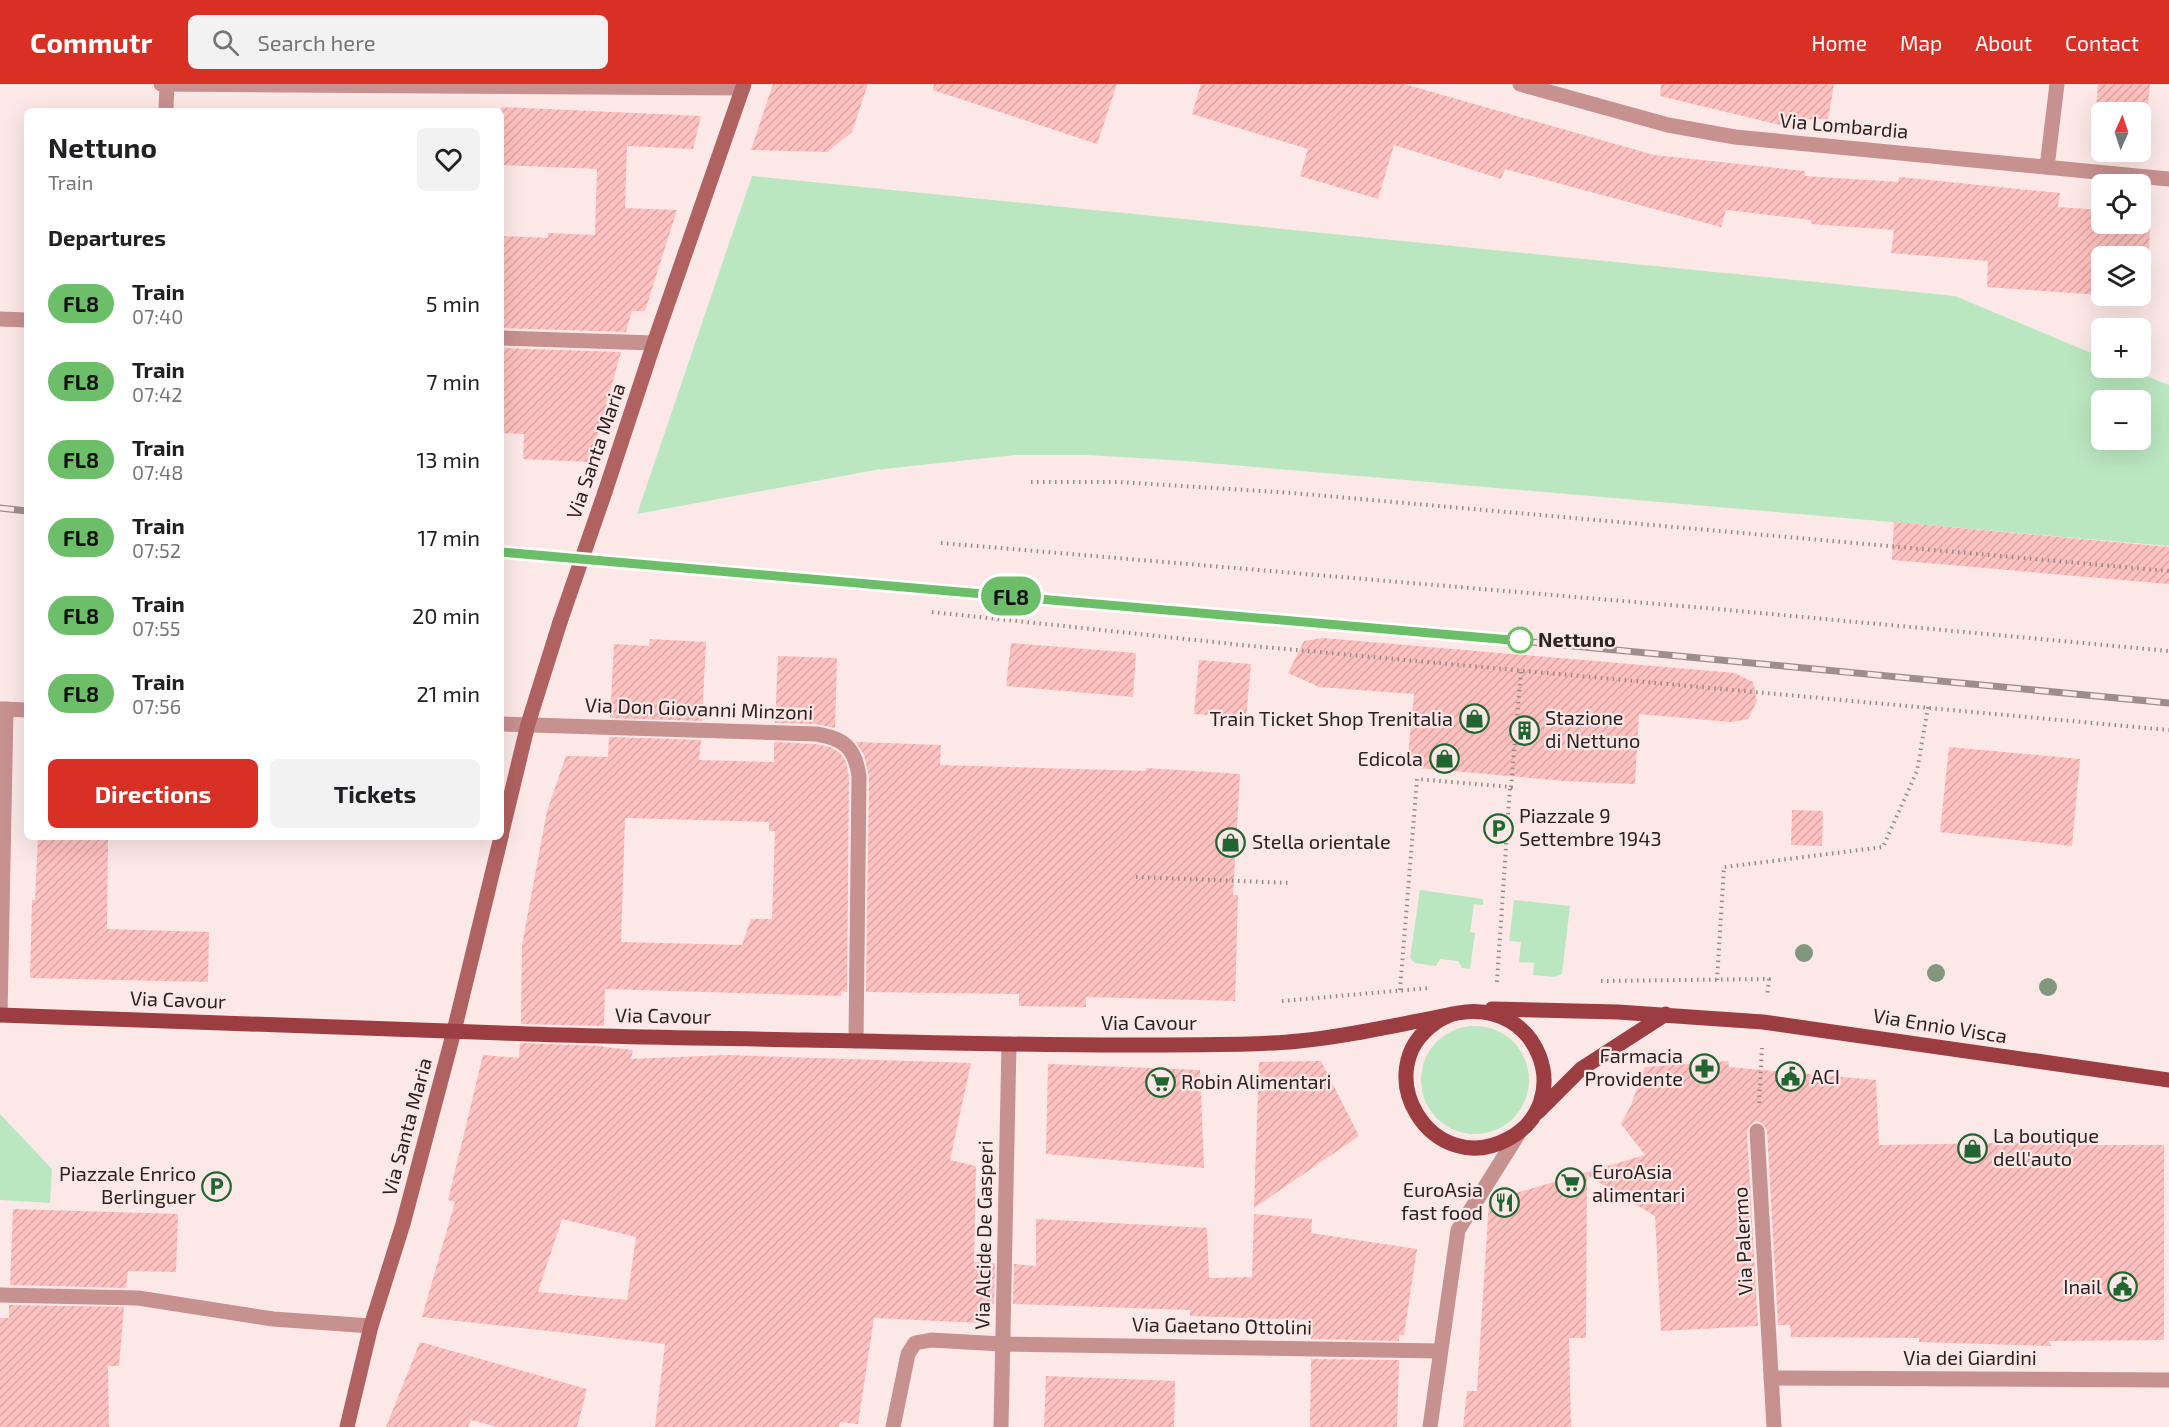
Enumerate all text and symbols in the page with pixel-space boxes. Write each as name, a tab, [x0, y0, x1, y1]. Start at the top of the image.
search box	[188, 15, 608, 69]
text: Commutr	[30, 25, 152, 59]
icon: search	[209, 26, 242, 59]
text: Search here	[257, 29, 376, 55]
text: Home	[1811, 30, 1867, 55]
text: Map	[1900, 30, 1942, 55]
text: About	[1975, 30, 2032, 55]
text: Contact	[2065, 30, 2139, 55]
north arrow	[2091, 102, 2151, 162]
map controls	[2091, 102, 2151, 450]
street label: Via Lombardia	[1779, 107, 1910, 143]
button: heart	[417, 128, 480, 191]
text: Nettuno	[48, 130, 157, 164]
text: Train	[48, 170, 93, 194]
button: locate	[2091, 174, 2151, 234]
text: Departures	[48, 224, 166, 250]
button: layers	[2091, 246, 2151, 306]
text: Train	[132, 278, 185, 304]
text: 5 min	[426, 290, 480, 316]
text: FL8	[63, 291, 99, 316]
text: 07:40	[132, 304, 183, 328]
button: +	[2091, 318, 2151, 378]
text: Train	[132, 356, 185, 382]
text: 7 min	[426, 368, 480, 394]
text: FL8	[63, 369, 99, 394]
street label: Via Santa Maria	[561, 380, 630, 522]
text: 07:42	[132, 382, 183, 406]
button: −	[2091, 390, 2151, 450]
text: Train	[132, 434, 185, 460]
text: 13 min	[417, 446, 480, 472]
text: FL8	[63, 447, 99, 472]
text: 07:48	[132, 460, 183, 484]
text: Train	[132, 512, 185, 538]
text: 17 min	[418, 524, 480, 550]
text: FL8	[63, 525, 99, 550]
text: 07:52	[132, 538, 181, 562]
line badge: FL8	[976, 576, 1046, 616]
text: FL8	[993, 584, 1029, 609]
text: Train	[132, 590, 185, 616]
text: 20 min	[412, 602, 480, 628]
text: FL8	[63, 603, 99, 628]
text: 07:55	[132, 616, 180, 640]
marker: Nettuno	[1507, 627, 1533, 653]
place label: Nettuno	[1538, 627, 1616, 651]
text: Train	[132, 668, 185, 694]
text: 21 min	[416, 680, 480, 706]
text: FL8	[63, 681, 99, 706]
street label: Via Don Giovanni Minzoni	[584, 692, 814, 724]
text: 07:56	[132, 694, 181, 718]
shop icon: Train Ticket Shop Trenitalia	[1458, 703, 1490, 735]
place label: Stazione di Nettuno	[1545, 705, 1640, 752]
place label: Train Ticket Shop Trenitalia	[1209, 706, 1453, 730]
building icon: Stazione di Nettuno	[1508, 714, 1540, 746]
shop icon: Edicola	[1428, 743, 1460, 775]
place label: Edicola	[1357, 746, 1423, 770]
button: Directions	[48, 759, 258, 828]
button: Tickets	[270, 759, 480, 828]
place label: Piazzale 9 Settembre 1943	[1519, 803, 1662, 850]
parking icon: Piazzale 9 Settembre 1943	[1482, 812, 1514, 844]
shop icon: Stella orientale	[1215, 826, 1247, 858]
place label: Stella orientale	[1252, 829, 1391, 853]
street label: Via Cavour	[130, 985, 227, 1013]
street label: Via Cavour	[615, 1002, 711, 1028]
street label: Via Ennio Visca	[1871, 1003, 2009, 1047]
street label: Via Cavour	[1101, 1010, 1197, 1034]
place label: Farmacia Providente	[1584, 1043, 1683, 1090]
pharmacy icon: Farmacia Providente	[1688, 1052, 1720, 1084]
street label: Via Santa Maria	[376, 1055, 436, 1198]
public building icon: ACI	[1774, 1061, 1806, 1093]
place label: ACI	[1811, 1064, 1840, 1088]
supermarket icon: Robin Alimentari	[1144, 1066, 1176, 1098]
place label: Robin Alimentari	[1181, 1069, 1331, 1093]
place label: La boutique dell'auto	[1993, 1123, 2099, 1170]
shop icon: La boutique dell'auto	[1956, 1132, 1988, 1164]
street label: Via Alcide De Gasperi	[969, 1140, 997, 1330]
place label: EuroAsia alimentari	[1592, 1159, 1685, 1206]
place label: Piazzale Enrico Berlinguer	[59, 1161, 196, 1208]
supermarket icon: EuroAsia alimentari	[1555, 1167, 1587, 1199]
parking icon: Piazzale Enrico Berlinguer	[201, 1170, 233, 1202]
place label: EuroAsia fast food	[1401, 1177, 1483, 1224]
restaurant icon: EuroAsia fast food	[1488, 1186, 1520, 1218]
street label: Via Palermo	[1727, 1186, 1757, 1296]
public building icon: Inail	[2107, 1271, 2139, 1303]
place label: Inail	[2063, 1274, 2102, 1298]
street label: Via Gaetano Ottolini	[1132, 1311, 1312, 1339]
street label: Via dei Giardini	[1903, 1345, 2037, 1369]

